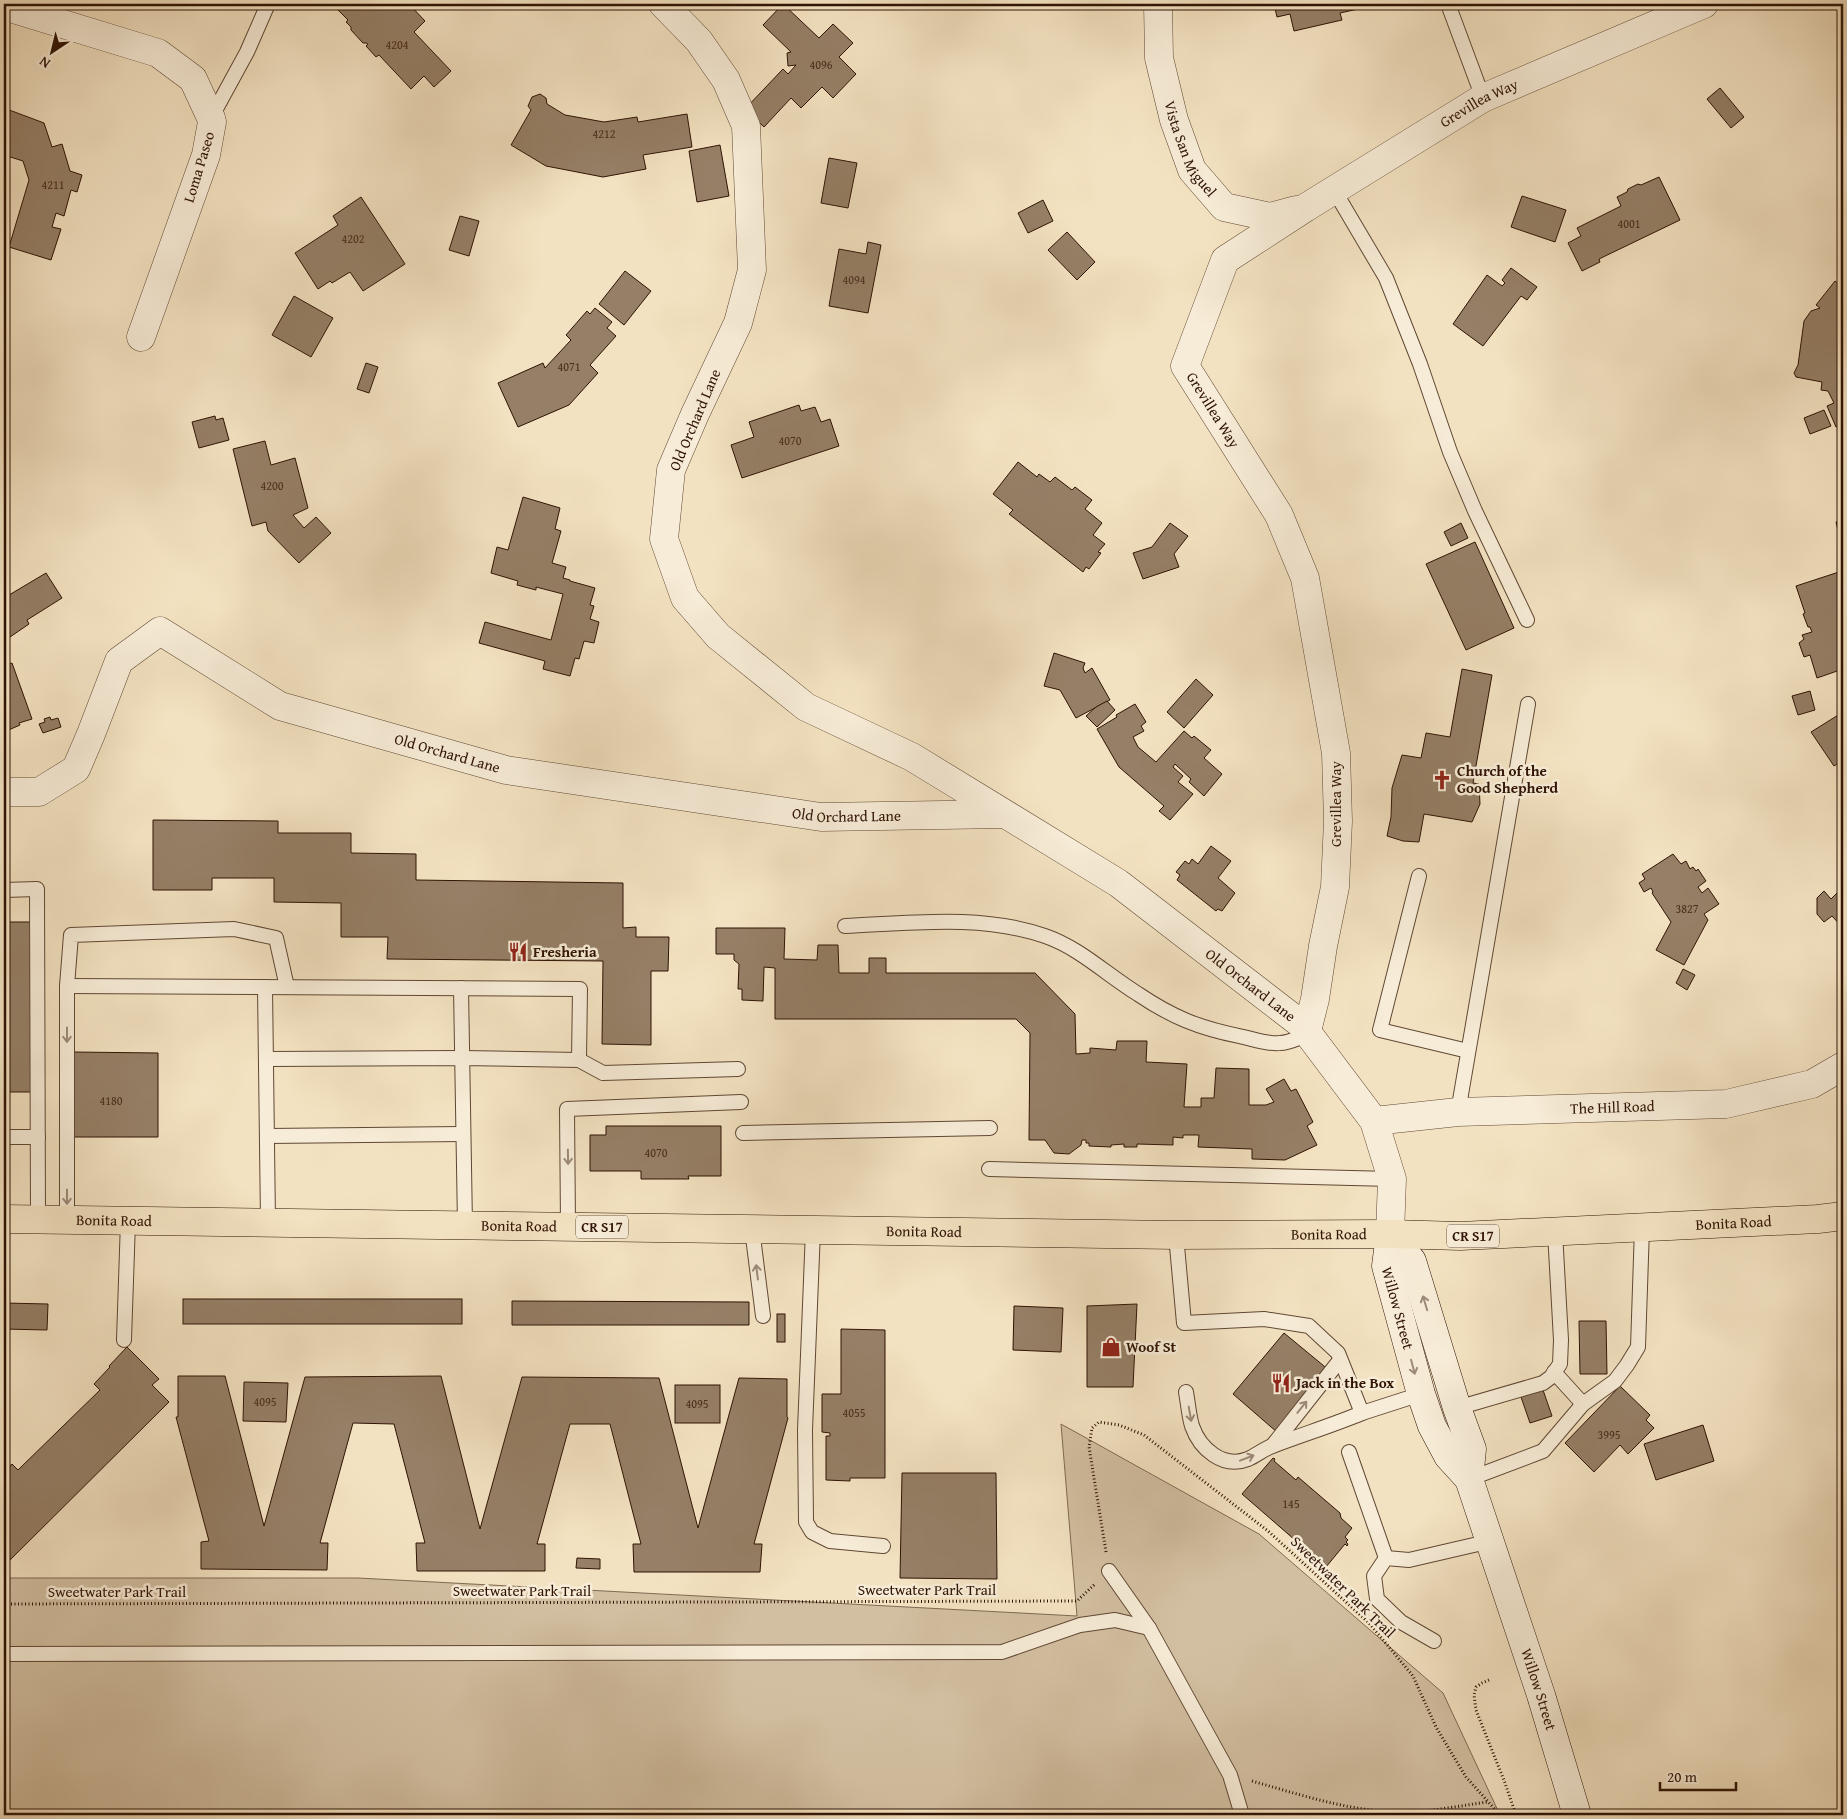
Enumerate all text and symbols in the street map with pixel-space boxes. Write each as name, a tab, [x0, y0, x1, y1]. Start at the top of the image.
north arrow	[28, 28, 78, 78]
house number: 4204	[385, 36, 409, 53]
text: N	[34, 51, 54, 74]
house number: 4096	[809, 56, 833, 73]
street label: Grevillea Way	[1436, 73, 1522, 132]
street label: Vista San Miguel	[1160, 99, 1222, 201]
house number: 4212	[592, 125, 616, 142]
street label: Loma Paseo	[178, 128, 219, 205]
house number: 4211	[41, 176, 65, 193]
house number: 4001	[1617, 215, 1641, 232]
house number: 4202	[341, 230, 365, 247]
house number: 4094	[842, 271, 866, 288]
house number: 4071	[557, 358, 581, 375]
street label: Old Orchard Lane	[664, 366, 725, 474]
street label: Grevillea Way	[1182, 368, 1245, 452]
house number: 4070	[778, 432, 802, 449]
house number: 4200	[260, 477, 284, 494]
street label: Old Orchard Lane	[392, 728, 503, 778]
street label: Grevillea Way	[1325, 760, 1346, 847]
place label: Church of the Good Shepherd	[1457, 760, 1559, 798]
church icon: Church of the Good Shepherd	[1431, 769, 1453, 791]
street label: Old Orchard Lane	[791, 802, 901, 827]
house number: 3827	[1675, 900, 1699, 917]
restaurant icon: Fresheria	[507, 941, 529, 963]
place label: Fresheria	[533, 941, 597, 962]
street label: Old Orchard Lane	[1201, 943, 1300, 1026]
one-way arrow	[62, 1026, 72, 1042]
house number: 4180	[99, 1092, 123, 1109]
street label: The Hill Road	[1570, 1095, 1655, 1119]
house number: 4070	[644, 1144, 668, 1161]
one-way arrow	[563, 1149, 572, 1165]
one-way arrow	[62, 1188, 72, 1205]
street label: Bonita Road	[76, 1209, 152, 1231]
street label: Bonita Road	[1695, 1210, 1772, 1235]
street label: Bonita Road	[481, 1215, 557, 1237]
road number: CR S17	[576, 1216, 628, 1238]
street label: Bonita Road	[886, 1220, 962, 1242]
street label: Bonita Road	[1291, 1223, 1367, 1244]
road number: CR S17	[1447, 1224, 1499, 1248]
street label: Willow Street	[1377, 1264, 1420, 1352]
one-way arrow	[752, 1265, 762, 1281]
one-way arrow	[1419, 1295, 1429, 1311]
shop icon: Woof St	[1100, 1336, 1122, 1358]
place label: Woof St	[1126, 1336, 1177, 1357]
one-way arrow	[1409, 1358, 1419, 1374]
restaurant icon: Jack in the Box	[1270, 1372, 1292, 1394]
place label: Jack in the Box	[1293, 1372, 1394, 1393]
house number: 4095	[253, 1393, 277, 1410]
house number: 4095	[685, 1395, 709, 1412]
one-way arrow	[1297, 1401, 1308, 1414]
house number: 4055	[842, 1404, 866, 1421]
one-way arrow	[1186, 1406, 1195, 1422]
house number: 3995	[1597, 1426, 1621, 1443]
one-way arrow	[1239, 1453, 1254, 1462]
house number: 145	[1282, 1495, 1300, 1512]
street label: Sweetwater Park Trail	[1286, 1531, 1400, 1642]
street label: Sweetwater Park Trail	[858, 1579, 996, 1600]
street label: Sweetwater Park Trail	[453, 1580, 591, 1601]
street label: Sweetwater Park Trail	[48, 1581, 186, 1602]
street label: Willow Street	[1516, 1646, 1562, 1733]
scale bar	[1660, 1759, 1736, 1791]
text: 20 m	[1667, 1766, 1698, 1787]

